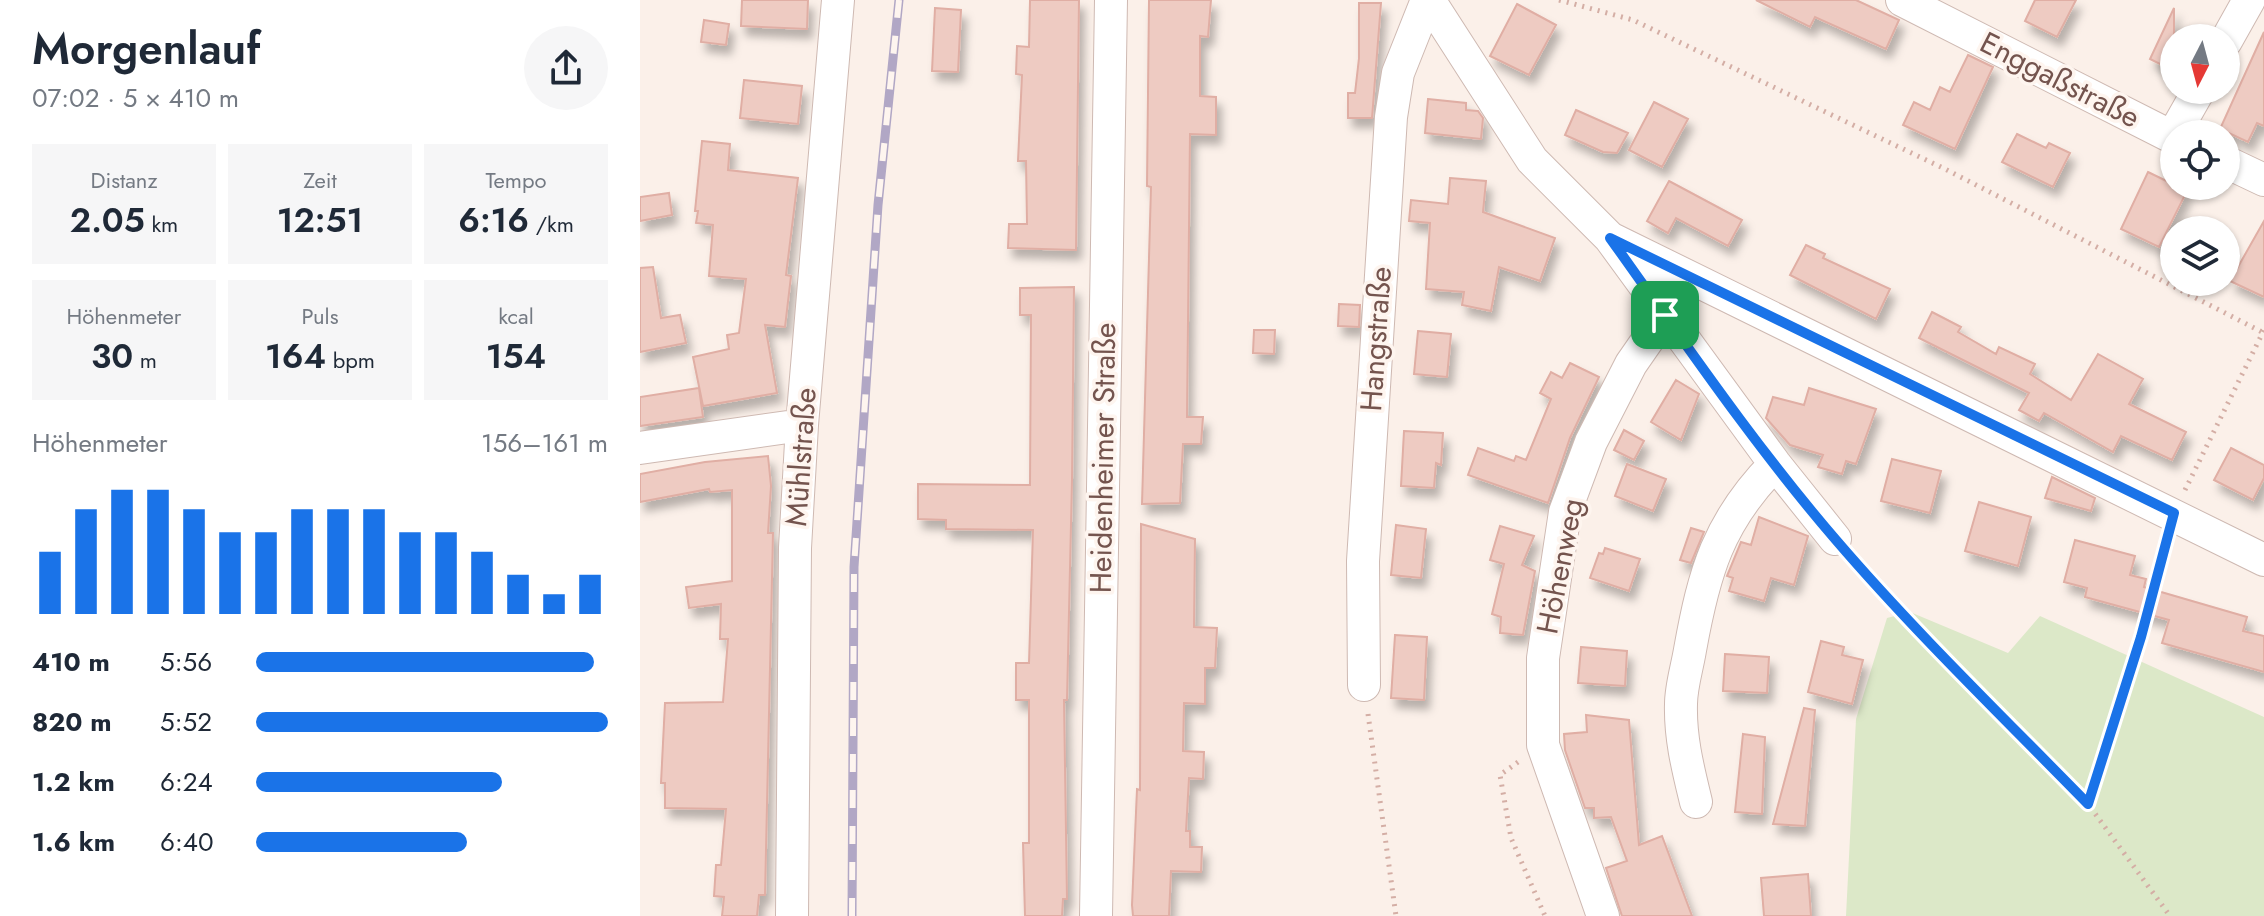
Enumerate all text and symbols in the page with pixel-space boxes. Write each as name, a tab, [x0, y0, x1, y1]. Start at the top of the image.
text: Morgenlauf	[32, 17, 261, 81]
street label: Enggaßstraße	[1973, 21, 2148, 138]
north arrow	[2160, 24, 2240, 104]
map controls	[2160, 24, 2240, 296]
button: share	[524, 26, 608, 110]
text: 07:02 · 5 × 410 m	[32, 79, 239, 117]
button: locate	[2160, 120, 2240, 200]
text: Distanz	[90, 164, 158, 196]
text: Zeit	[303, 164, 337, 196]
text: Tempo	[485, 164, 547, 196]
text: 2.05	[70, 196, 145, 245]
text: 12:51	[277, 196, 363, 245]
text: 6:16	[458, 196, 529, 245]
text: km	[145, 208, 178, 240]
text: /km	[529, 208, 574, 240]
button: layers	[2160, 216, 2240, 296]
street label: Hangstraße	[1349, 265, 1402, 413]
pin	[1631, 281, 1699, 349]
icon: arrive	[1643, 293, 1687, 337]
text: Höhenmeter	[67, 300, 181, 332]
text: Puls	[301, 300, 339, 332]
text: kcal	[498, 300, 534, 332]
street label: Heidenheimer Straße	[1079, 322, 1126, 594]
text: 30	[91, 332, 133, 381]
text: 164	[265, 332, 326, 381]
text: 154	[486, 332, 546, 381]
text: m	[133, 344, 157, 376]
text: bpm	[326, 344, 375, 376]
street label: Mühlstraße	[774, 386, 827, 528]
text: Höhenmeter	[32, 424, 168, 462]
text: 156–161 m	[481, 424, 608, 462]
street label: Höhenweg	[1525, 494, 1594, 637]
text: 410 m	[32, 643, 110, 681]
text: 5:56	[160, 643, 212, 681]
text: 820 m	[32, 703, 112, 741]
text: 5:52	[160, 703, 212, 741]
text: 1.2 km	[32, 763, 115, 801]
text: 6:24	[160, 763, 213, 801]
text: 1.6 km	[32, 823, 115, 861]
text: 6:40	[160, 823, 214, 861]

